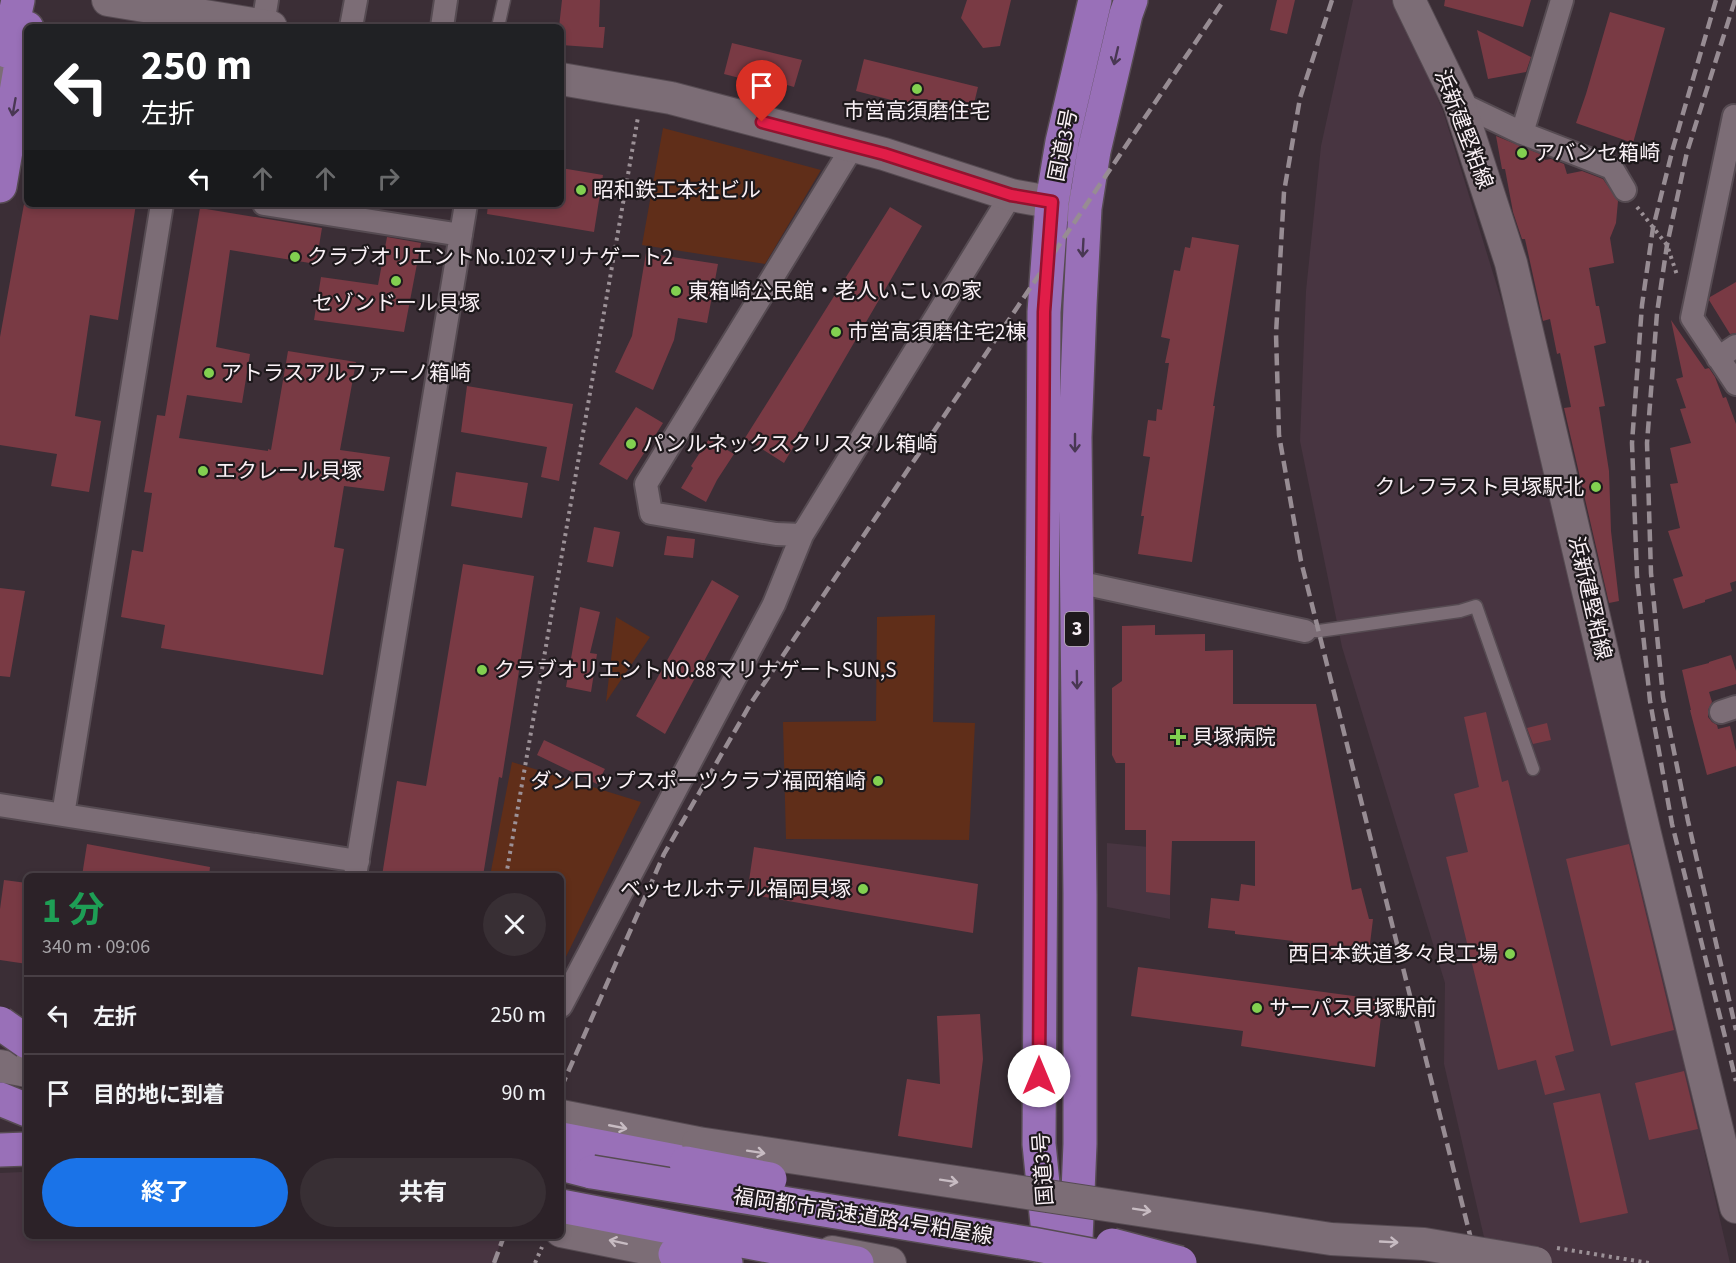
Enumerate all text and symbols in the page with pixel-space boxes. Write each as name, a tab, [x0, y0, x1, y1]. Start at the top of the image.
text: 250 m	[141, 36, 252, 96]
one-way arrow	[1110, 46, 1121, 66]
icon: left	[42, 48, 120, 126]
pin	[736, 60, 787, 122]
street label: 浜新建堅粕線	[1427, 65, 1501, 193]
icon: arrive	[745, 69, 778, 102]
marker: 市営高須磨住宅	[910, 82, 924, 96]
text: 左折	[141, 95, 195, 134]
one-way arrow	[8, 96, 19, 116]
place label: 市営高須磨住宅	[844, 96, 991, 126]
street label: 国道3号	[1041, 106, 1085, 184]
place label: アバンセ箱崎	[1534, 138, 1660, 168]
marker: アバンセ箱崎	[1515, 146, 1529, 160]
icon: left	[183, 162, 216, 195]
icon: ahead	[246, 162, 279, 195]
icon: ahead	[309, 162, 342, 195]
icon: right	[372, 162, 405, 195]
place label: 昭和鉄工本社ビル	[593, 175, 761, 205]
marker: 昭和鉄工本社ビル	[574, 183, 588, 197]
one-way arrow	[1077, 238, 1088, 258]
place label: クラブオリエントNo.102マリナゲート2	[307, 242, 673, 272]
marker: クラブオリエントNo.102マリナゲート2	[288, 250, 302, 264]
marker: セゾンドール貝塚	[389, 274, 403, 288]
place label: 東箱崎公民館・老人いこいの家	[688, 276, 982, 306]
marker: 東箱崎公民館・老人いこいの家	[669, 284, 683, 298]
place label: セゾンドール貝塚	[312, 288, 480, 318]
place label: 市営高須磨住宅2棟	[848, 317, 1026, 347]
marker: 市営高須磨住宅2棟	[829, 325, 843, 339]
place label: アトラスアルファーノ箱崎	[221, 358, 471, 388]
marker: アトラスアルファーノ箱崎	[202, 366, 216, 380]
place label: パンルネックスクリスタル箱崎	[643, 429, 937, 459]
one-way arrow	[1069, 432, 1081, 452]
marker: パンルネックスクリスタル箱崎	[624, 437, 638, 451]
place label: エクレール貝塚	[215, 456, 362, 486]
marker: エクレール貝塚	[196, 464, 210, 478]
place label: クレフラスト貝塚駅北	[1374, 472, 1584, 502]
marker: クレフラスト貝塚駅北	[1589, 480, 1603, 494]
street label: 浜新建堅粕線	[1561, 533, 1619, 663]
road number: 3	[1065, 612, 1089, 646]
place label: クラブオリエントNO.88マリナゲートSUN,S	[494, 655, 896, 685]
marker: クラブオリエントNO.88マリナゲートSUN,S	[475, 663, 489, 677]
one-way arrow	[1071, 669, 1083, 689]
place label: 貝塚病院	[1192, 722, 1276, 752]
marker: 貝塚病院	[1169, 728, 1187, 746]
place label: ダンロップスポーツクラブ福岡箱崎	[530, 766, 866, 796]
marker: ダンロップスポーツクラブ福岡箱崎	[871, 774, 885, 788]
place label: ベッセルホテル福岡貝塚	[620, 874, 851, 904]
marker: ベッセルホテル福岡貝塚	[856, 882, 870, 896]
text: 1 分	[42, 885, 104, 936]
button: close	[483, 893, 546, 956]
text: 340 m · 09:06	[42, 933, 150, 961]
place label: 西日本鉄道多々良工場	[1288, 939, 1498, 969]
marker: 西日本鉄道多々良工場	[1503, 947, 1517, 961]
place label: サーパス貝塚駅前	[1269, 993, 1437, 1023]
icon: left	[42, 999, 75, 1032]
text: 250 m	[491, 999, 546, 1031]
text: 左折	[93, 1001, 137, 1033]
marker: サーパス貝塚駅前	[1250, 1001, 1264, 1015]
position arrow	[1007, 1044, 1071, 1108]
icon: arrive	[42, 1077, 75, 1110]
text: 90 m	[501, 1077, 546, 1109]
text: 目的地に到着	[93, 1079, 225, 1111]
one-way arrow	[608, 1122, 628, 1133]
street label: 国道3号	[1025, 1131, 1061, 1207]
one-way arrow	[746, 1146, 765, 1157]
button: 終了	[42, 1158, 288, 1227]
button: 共有	[300, 1158, 546, 1227]
one-way arrow	[938, 1176, 958, 1187]
street label: 福岡都市高速道路4号粕屋線	[731, 1181, 995, 1251]
one-way arrow	[1131, 1205, 1151, 1216]
one-way arrow	[609, 1236, 628, 1248]
one-way arrow	[1379, 1237, 1399, 1248]

